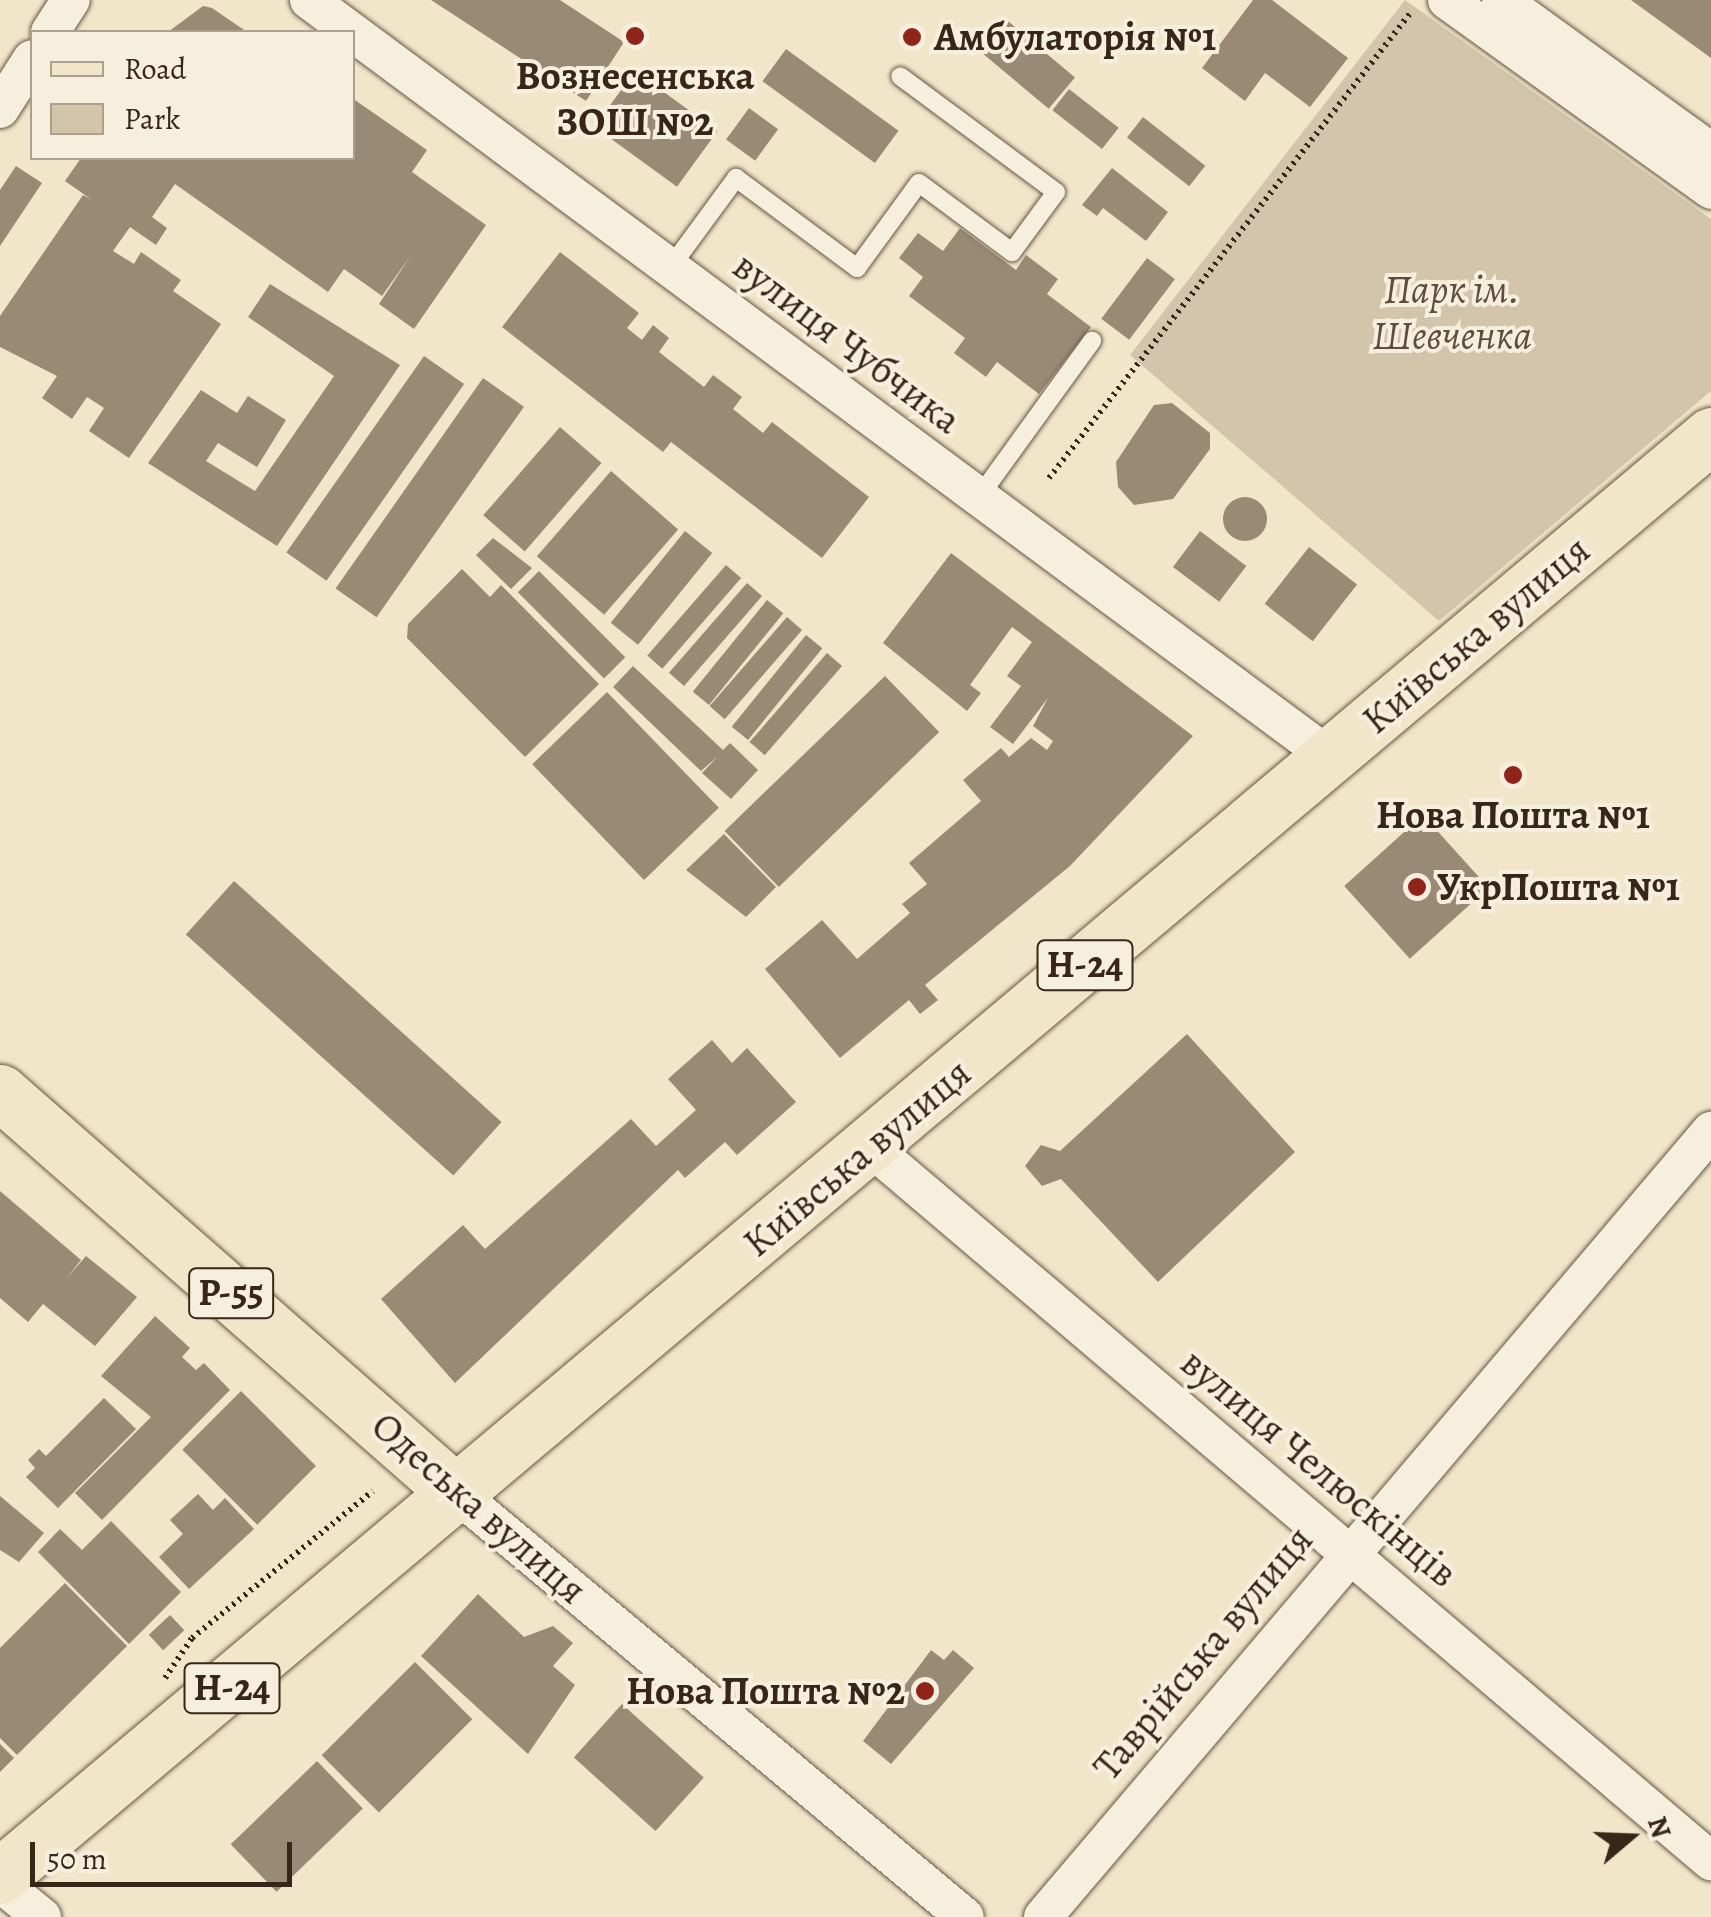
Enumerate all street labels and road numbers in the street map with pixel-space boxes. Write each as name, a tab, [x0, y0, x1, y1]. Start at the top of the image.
street label: вулиця Чубчика	[724, 242, 970, 444]
street label: Київська вулиця	[1352, 526, 1600, 744]
road number: Н-24	[1035, 932, 1135, 998]
street label: Київська вулиця	[733, 1049, 981, 1267]
road number: Р-55	[186, 1260, 276, 1326]
street label: вулиця Челюскінців	[1171, 1339, 1467, 1597]
street label: Одеська вулиця	[362, 1402, 596, 1614]
street label: Таврійська вулиця	[1083, 1516, 1323, 1790]
road number: Н-24	[182, 1655, 282, 1721]

